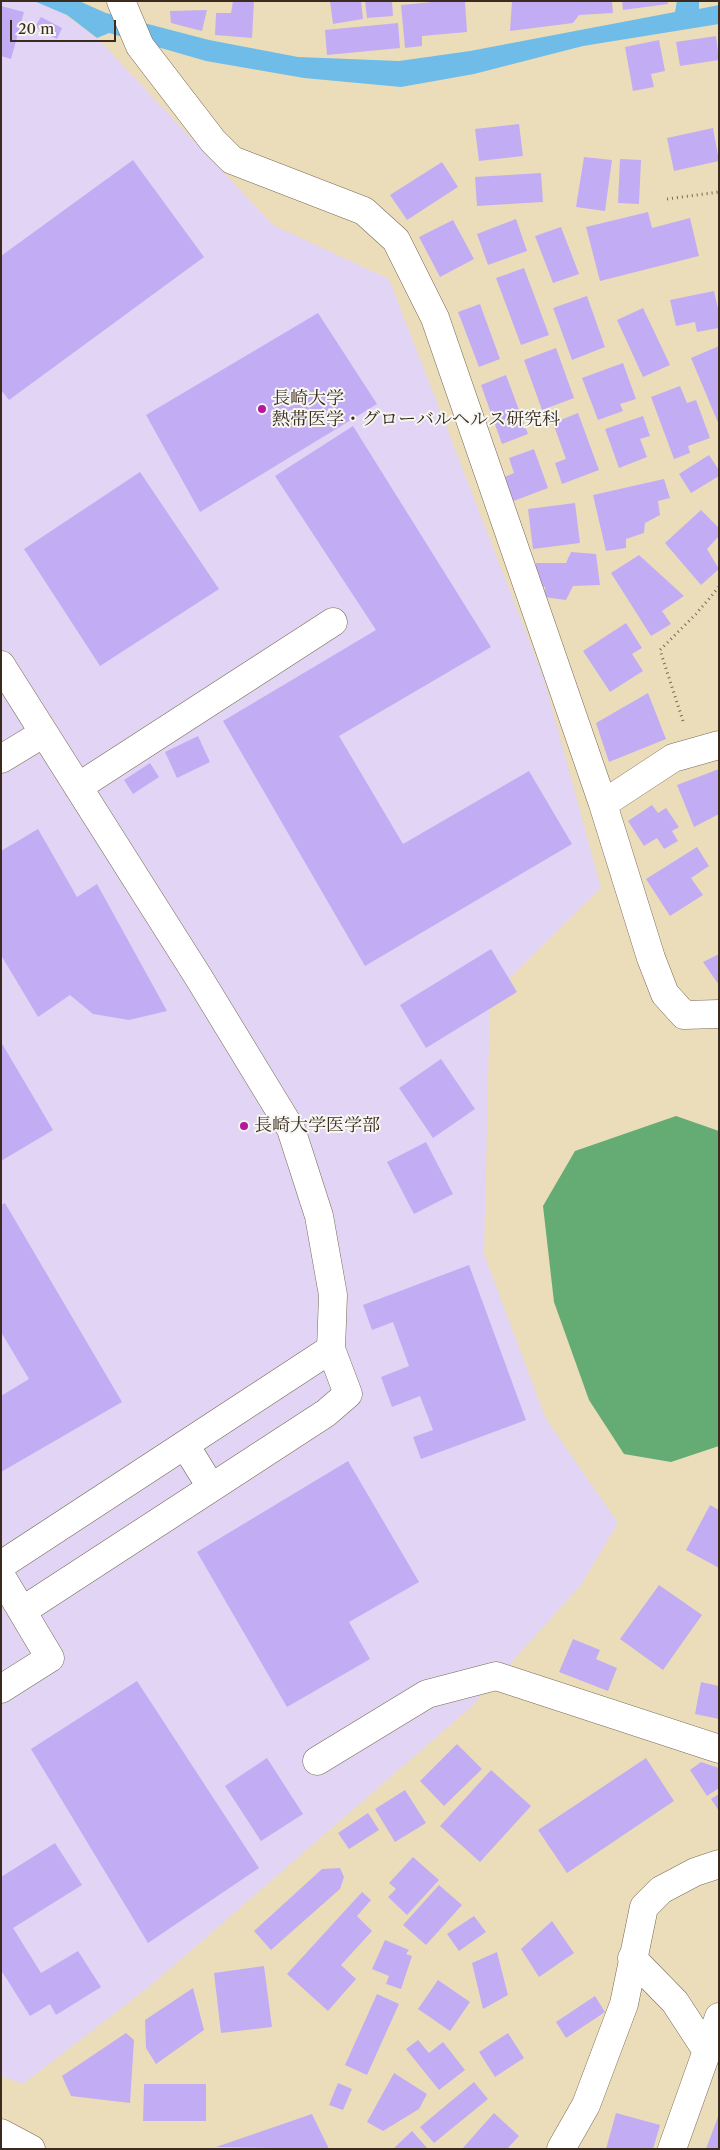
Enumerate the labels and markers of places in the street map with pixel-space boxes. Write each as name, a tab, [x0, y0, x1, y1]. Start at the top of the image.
place label: 長崎大学 熱帯医学・グローバルヘルス研究科	[272, 388, 560, 430]
marker: 長崎大学 熱帯医学・グローバルヘルス研究科	[256, 403, 268, 415]
place label: 長崎大学医学部	[254, 1115, 380, 1137]
marker: 長崎大学医学部	[238, 1120, 250, 1132]

